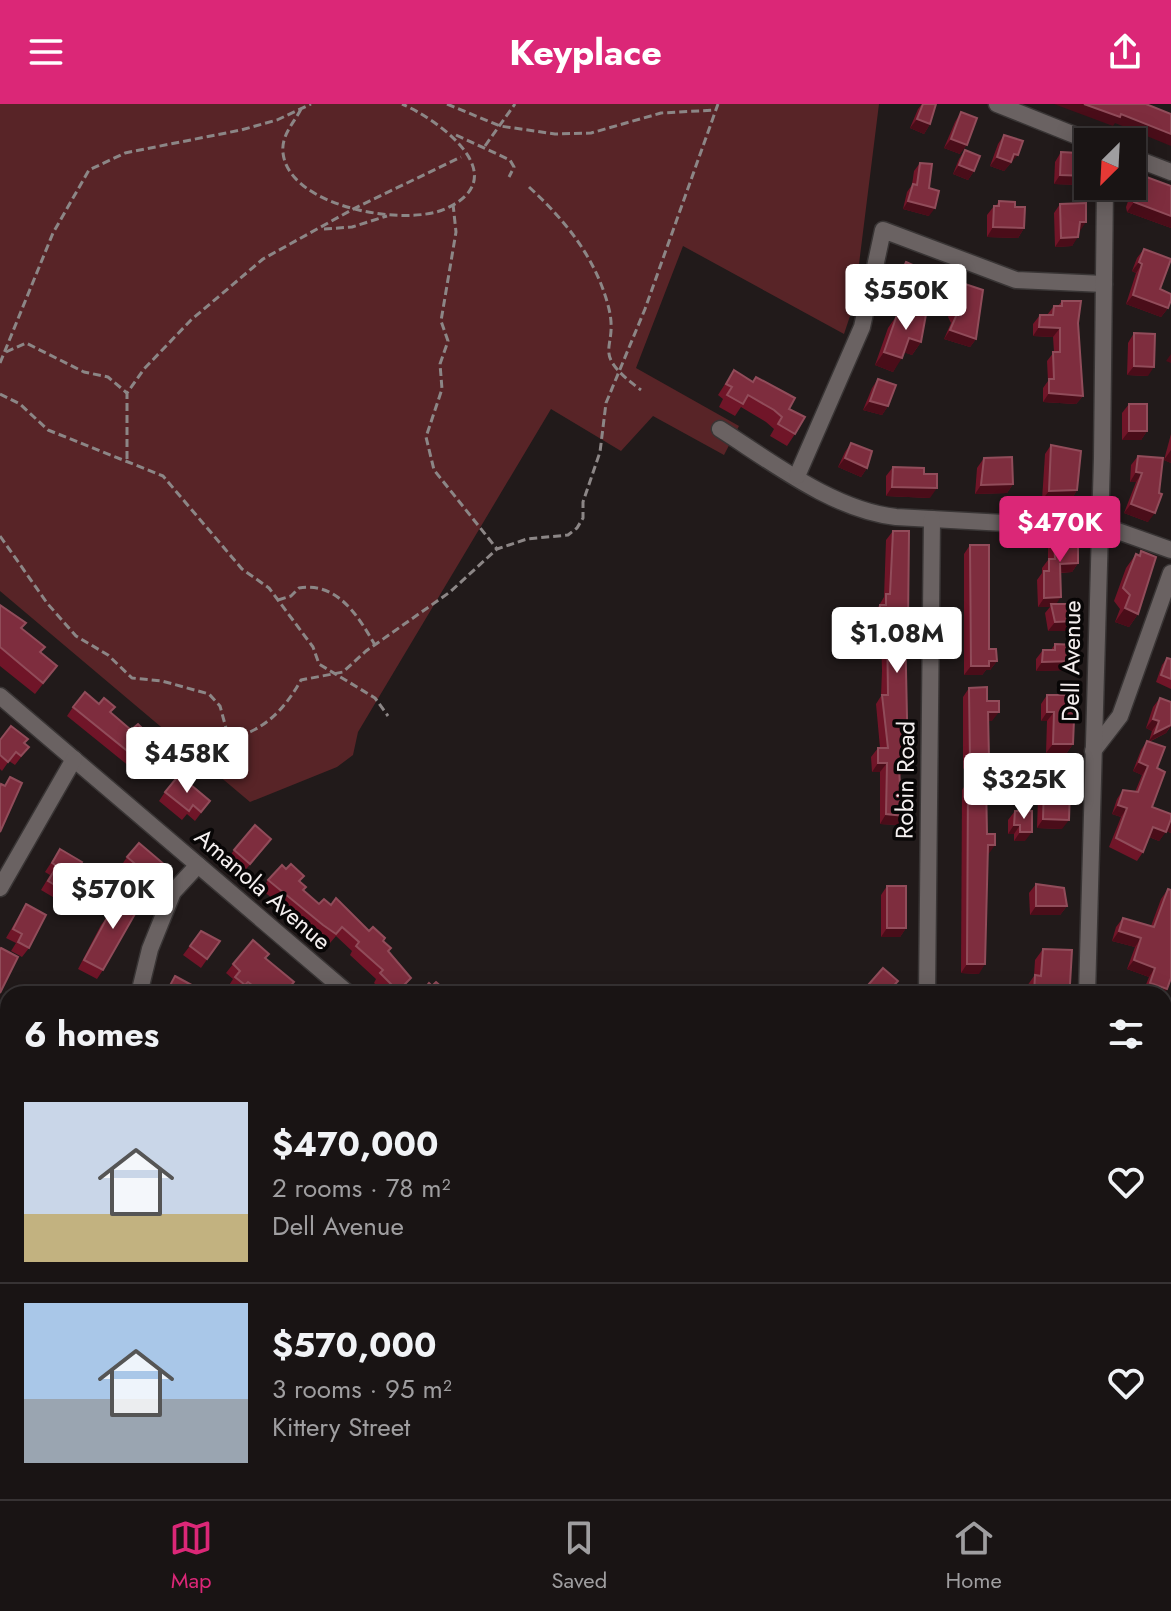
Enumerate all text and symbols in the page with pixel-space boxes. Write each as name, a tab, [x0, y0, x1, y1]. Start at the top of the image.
text: Keyplace	[509, 26, 662, 78]
icon: menu	[24, 30, 68, 74]
icon: share	[1103, 30, 1147, 74]
north arrow	[1074, 128, 1146, 200]
map controls	[1074, 128, 1146, 200]
pin: $550K	[850, 264, 962, 332]
text: $550K	[863, 271, 949, 309]
pin: $470K	[1004, 496, 1116, 564]
text: $470K	[1017, 503, 1103, 541]
street label: Dell Avenue	[1052, 600, 1090, 722]
pin: $1.08M	[832, 607, 962, 675]
text: $1.08M	[850, 614, 944, 652]
street label: Robin Road	[886, 721, 924, 839]
pin: $458K	[131, 727, 243, 795]
text: $458K	[144, 734, 230, 772]
pin: $325K	[968, 753, 1080, 821]
text: $325K	[982, 760, 1066, 798]
street label: Amanola Avenue	[187, 820, 339, 958]
pin: $570K	[57, 863, 169, 931]
text: $570K	[71, 870, 155, 908]
text: 6 homes	[24, 1010, 159, 1059]
icon: filters	[1104, 1012, 1148, 1056]
text: $470,000	[272, 1120, 438, 1169]
icon: home	[88, 1134, 184, 1230]
icon: heart	[1104, 1160, 1148, 1204]
text: 2 rooms · 78 m²	[272, 1169, 451, 1207]
text: Dell Avenue	[272, 1207, 404, 1245]
text: $570,000	[272, 1321, 437, 1370]
icon: home	[88, 1335, 184, 1431]
icon: heart	[1104, 1361, 1148, 1405]
text: 3 rooms · 95 m²	[272, 1370, 452, 1408]
text: Kittery Street	[272, 1408, 410, 1446]
tab: Map	[169, 1516, 213, 1596]
tab: Saved	[551, 1516, 607, 1596]
tab: Home	[946, 1516, 1002, 1596]

